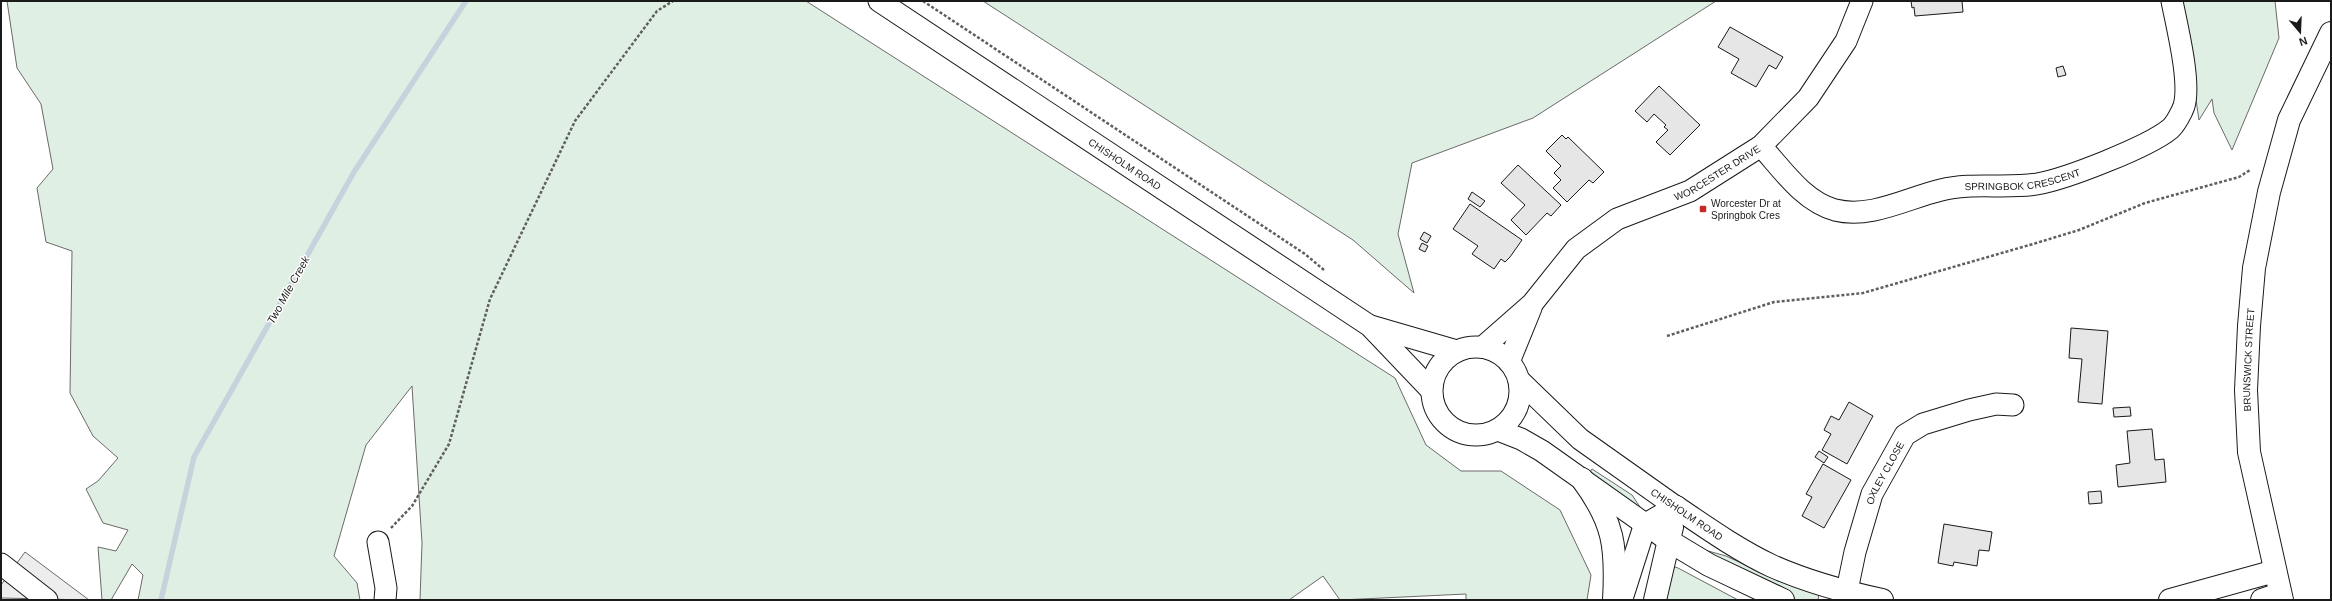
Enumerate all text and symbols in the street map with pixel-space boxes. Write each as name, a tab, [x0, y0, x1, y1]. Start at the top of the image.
north arrow	[2280, 12, 2320, 52]
text: N	[2297, 34, 2309, 48]
street label: CHISHOLM ROAD	[1086, 136, 1163, 192]
street label: WORCESTER DRIVE	[1672, 143, 1762, 203]
street label: SPRINGBOK CRESCENT	[1964, 167, 2082, 192]
place label: Worcester Dr at Springbok Cres	[1711, 198, 1781, 221]
marker: Worcester Dr at Springbok Cres	[1698, 204, 1708, 214]
water label: Two Mile Creek	[264, 254, 312, 326]
street label: BRUNSWICK STREET	[2241, 308, 2257, 412]
street label: OXLEY CLOSE	[1864, 439, 1906, 506]
street label: CHISHOLM ROAD	[1649, 486, 1725, 543]

